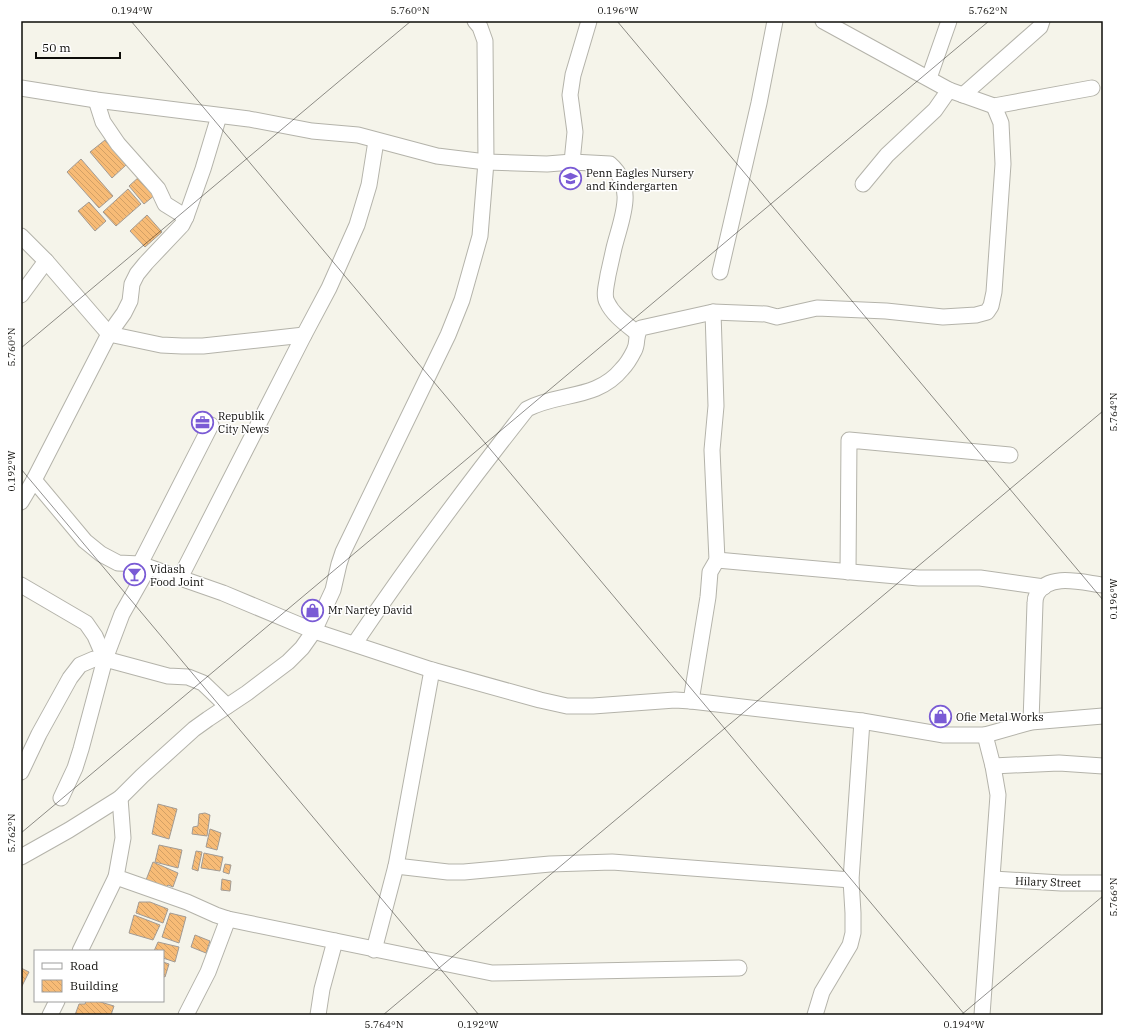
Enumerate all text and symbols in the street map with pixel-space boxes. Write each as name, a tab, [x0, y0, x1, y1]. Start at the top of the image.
text: 0.194°W	[111, 4, 153, 17]
text: 5.760°N	[390, 4, 430, 17]
text: 0.196°W	[597, 4, 639, 17]
text: 5.762°N	[968, 4, 1008, 17]
scale bar	[36, 34, 120, 60]
text: 50 m	[42, 40, 71, 55]
school or university icon: Penn Eagles Nursery and Kindergarten	[558, 166, 584, 192]
place label: Penn Eagles Nursery and Kindergarten	[586, 166, 694, 193]
text: 5.760°N	[5, 327, 18, 367]
text: 5.764°N	[1107, 392, 1120, 432]
office icon: Republik City News	[189, 409, 215, 435]
place label: Republik City News	[218, 409, 269, 436]
text: 0.192°W	[5, 450, 18, 492]
bar icon: Vidash Food Joint	[121, 562, 147, 588]
place label: Vidash Food Joint	[150, 562, 204, 589]
text: 0.196°W	[1107, 578, 1120, 620]
shop icon: Mr Nartey David	[299, 597, 325, 623]
place label: Mr Nartey David	[328, 603, 413, 617]
shop icon: Ofie Metal Works	[928, 704, 954, 730]
place label: Ofie Metal Works	[956, 710, 1044, 724]
text: 5.762°N	[5, 813, 18, 853]
street label: Hilary Street	[1015, 874, 1081, 890]
text: 5.766°N	[1107, 877, 1120, 917]
legend	[34, 950, 164, 1002]
text: Road	[70, 958, 99, 973]
text: Building	[70, 978, 118, 993]
text: 5.764°N	[364, 1018, 404, 1031]
text: 0.192°W	[457, 1018, 499, 1031]
text: 0.194°W	[943, 1018, 985, 1031]

